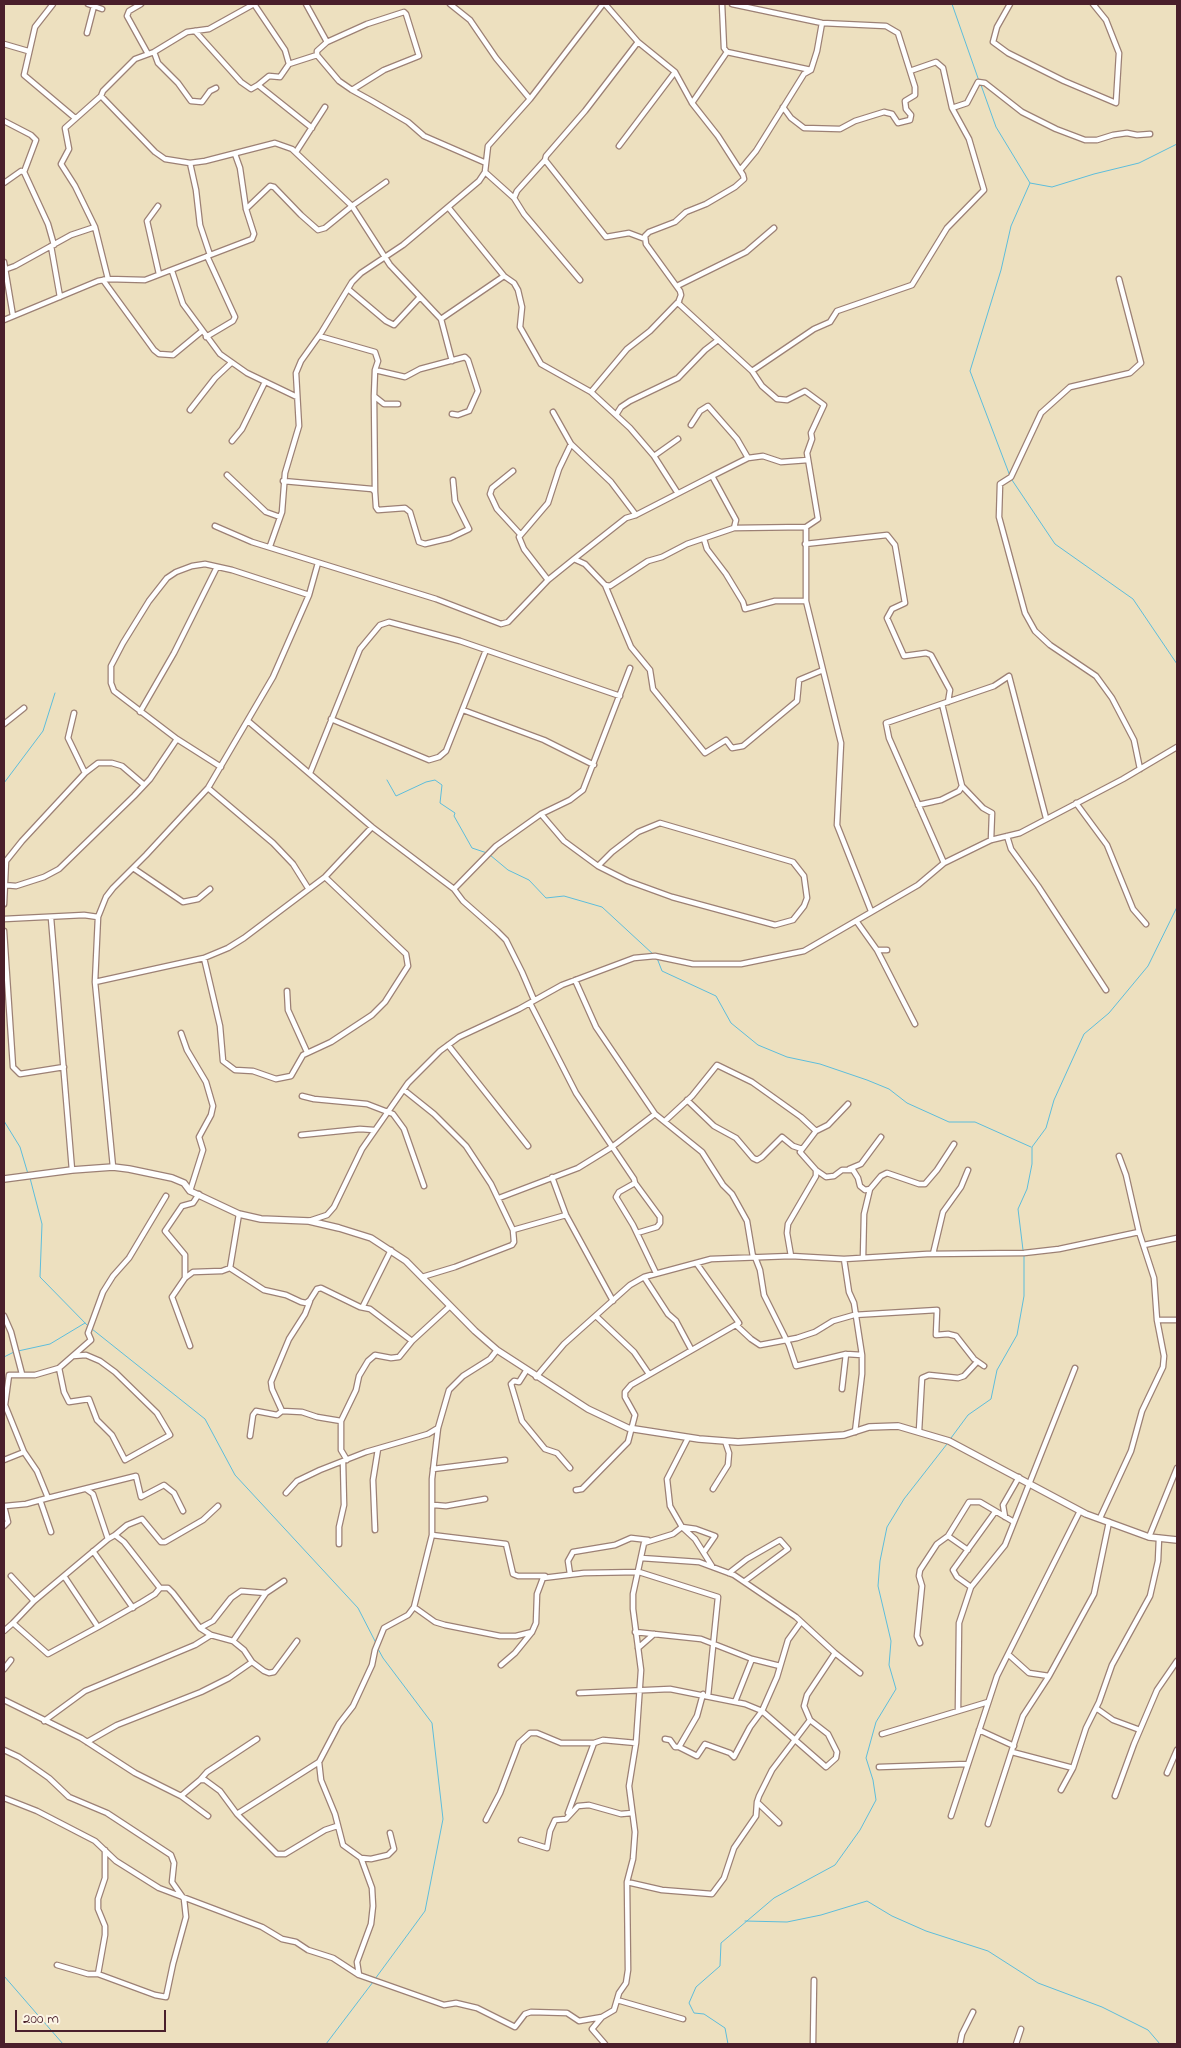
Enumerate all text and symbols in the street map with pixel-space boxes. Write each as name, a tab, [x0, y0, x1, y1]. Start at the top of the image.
scale bar	[18, 2000, 169, 2032]
text: 200 m	[23, 2008, 59, 2030]

